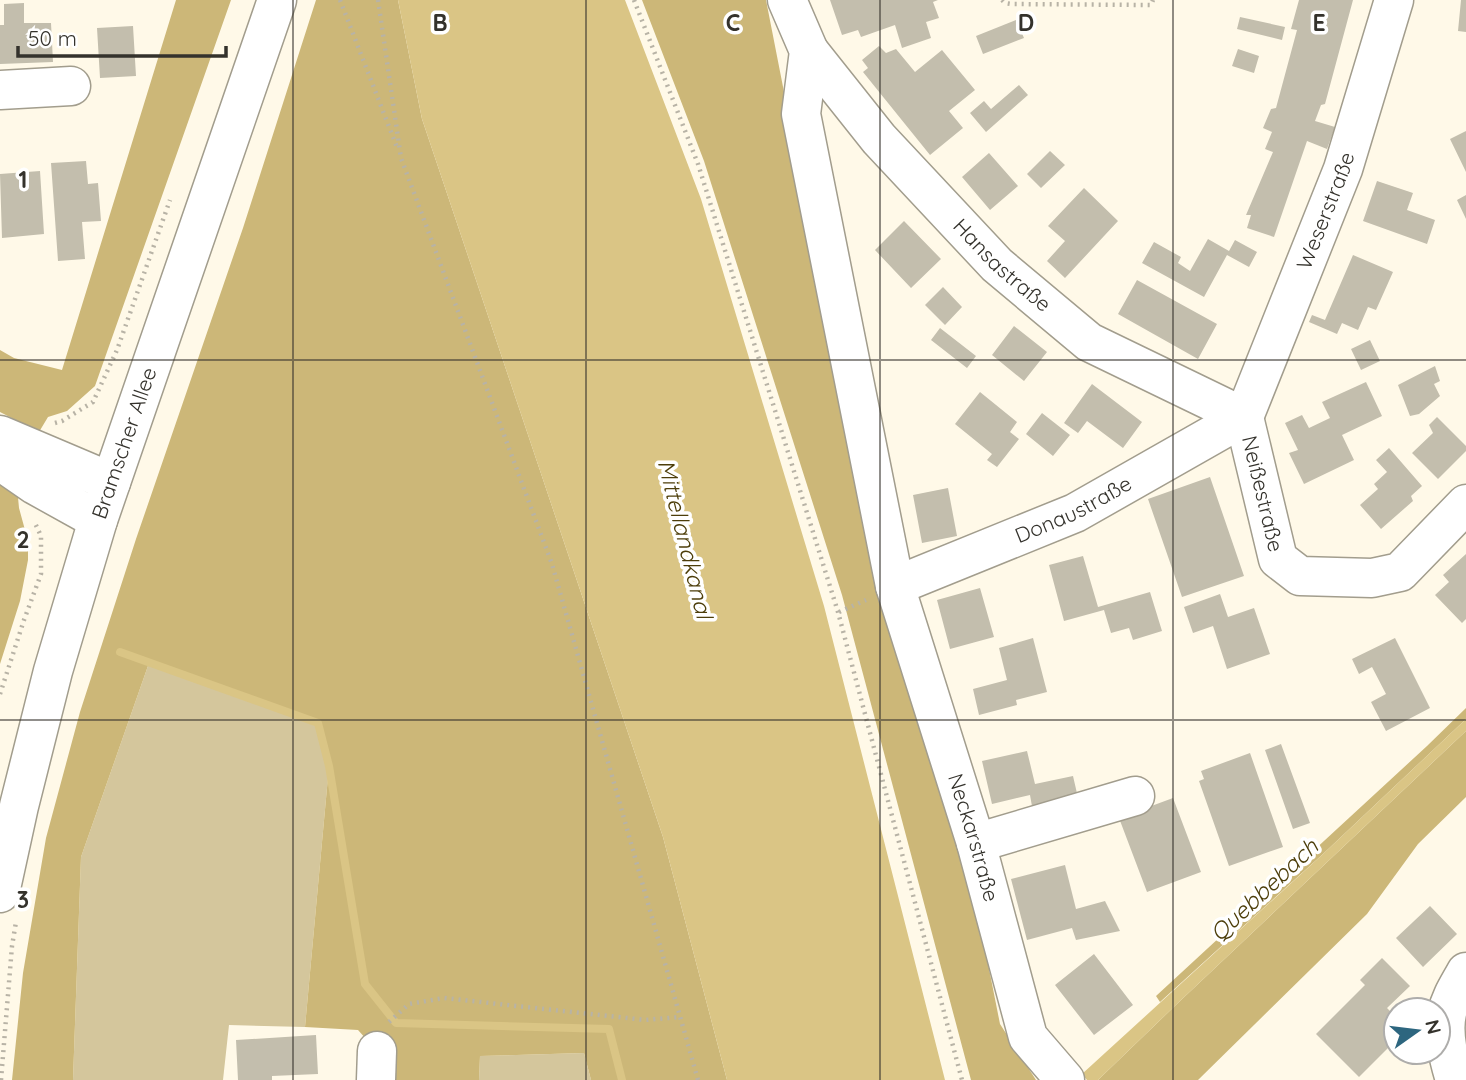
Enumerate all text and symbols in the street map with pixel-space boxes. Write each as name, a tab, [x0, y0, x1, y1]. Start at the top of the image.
text: B	[432, 8, 448, 37]
text: C	[726, 8, 740, 37]
text: D	[1018, 8, 1034, 37]
text: E	[1312, 8, 1326, 37]
scale bar	[18, 14, 226, 58]
text: 50 m	[28, 25, 77, 51]
street label: Weserstraße	[1290, 149, 1359, 273]
text: 1	[19, 165, 27, 194]
street label: Hansastraße	[948, 213, 1057, 317]
street label: Bramscher Allee	[85, 364, 162, 522]
street label: Neißestraße	[1237, 433, 1290, 554]
water label: Mittellandkanal	[652, 456, 720, 624]
street label: Donaustraße	[1011, 470, 1136, 548]
text: 2	[16, 525, 30, 554]
street label: Neckarstraße	[943, 770, 1005, 904]
water label: Quebbebach	[1203, 831, 1325, 947]
text: 3	[17, 885, 29, 914]
north arrow	[1382, 996, 1452, 1066]
text: N	[1420, 1017, 1447, 1037]

